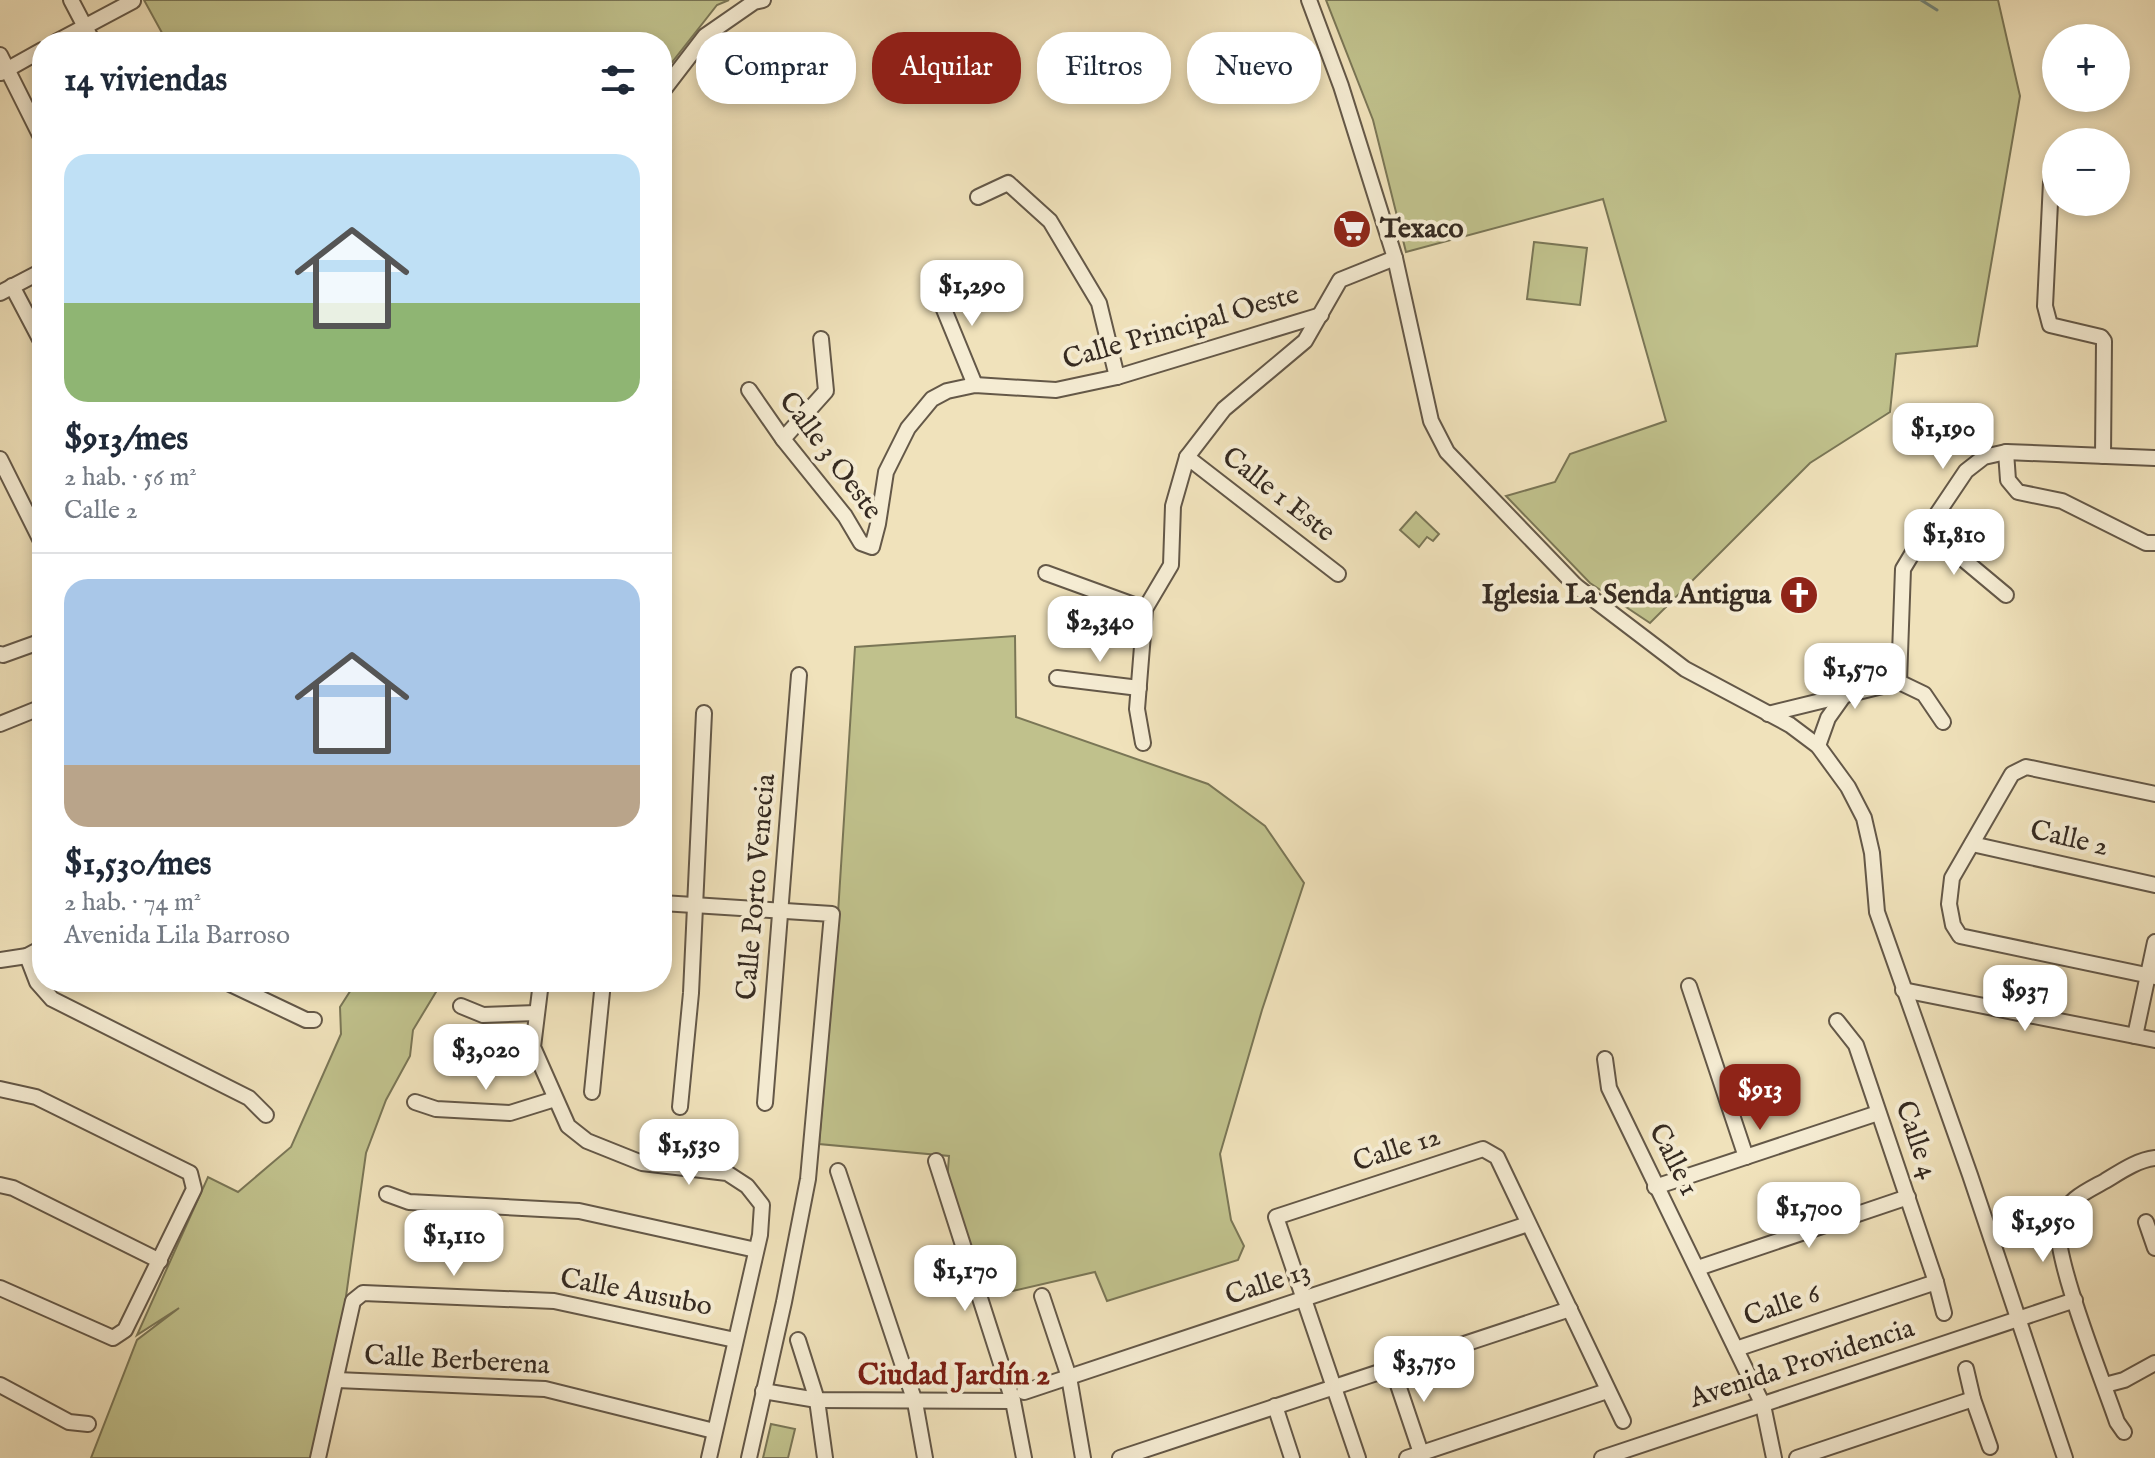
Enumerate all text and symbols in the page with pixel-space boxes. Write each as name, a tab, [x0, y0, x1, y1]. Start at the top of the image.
map controls	[2042, 24, 2130, 216]
button: +	[2042, 24, 2130, 112]
chip: Comprar	[696, 32, 856, 104]
chip: Alquilar	[872, 32, 1021, 104]
chip: Filtros	[1037, 32, 1171, 104]
chip: Nuevo	[1187, 32, 1321, 104]
icon: filters	[596, 58, 640, 102]
text: 14 viviendas	[64, 59, 227, 102]
button: −	[2042, 128, 2130, 216]
icon: home	[280, 206, 424, 350]
supermarket icon: Texaco	[1331, 208, 1373, 250]
place label: Texaco	[1379, 212, 1464, 247]
pin: $1,290	[907, 260, 1037, 328]
text: $1,290	[938, 269, 1006, 302]
street label: Calle Principal Oeste	[1059, 278, 1303, 378]
street label: Calle 3 Oeste	[771, 385, 890, 527]
pin: $1,190	[1878, 403, 2008, 471]
text: $1,190	[1911, 412, 1975, 445]
text: $913/mes	[64, 418, 188, 461]
street label: Calle 1 Este	[1214, 440, 1342, 550]
text: 2 hab. · 56 m²	[64, 461, 197, 494]
text: Calle 2	[64, 494, 138, 527]
pin: $1,810	[1889, 509, 2019, 577]
text: $1,810	[1922, 518, 1986, 551]
church icon: Iglesia La Senda Antigua	[1778, 574, 1820, 616]
place label: Iglesia La Senda Antigua	[1482, 578, 1772, 613]
pin: $2,340	[1035, 596, 1165, 664]
text: $2,340	[1066, 605, 1134, 638]
icon: home	[280, 631, 424, 775]
pin: $1,570	[1790, 643, 1920, 711]
text: $1,570	[1822, 652, 1888, 685]
street label: Calle Porto Venecia	[730, 771, 784, 1002]
street label: Calle 2	[2026, 813, 2112, 865]
text: $1,530/mes	[64, 843, 212, 886]
text: 2 hab. · 74 m²	[64, 886, 201, 919]
text: Avenida Lila Barroso	[64, 919, 290, 952]
pin: $937	[1978, 965, 2072, 1033]
text: $937	[2001, 974, 2049, 1007]
pin: $3,020	[421, 1024, 551, 1092]
text: $3,020	[452, 1033, 520, 1066]
pin: $913	[1713, 1064, 1807, 1132]
text: $913	[1737, 1073, 1783, 1106]
street label: Calle 4	[1886, 1096, 1946, 1184]
street label: Calle 1	[1640, 1118, 1706, 1202]
pin: $1,530	[624, 1119, 754, 1187]
street label: Calle 12	[1349, 1119, 1445, 1181]
text: $1,530	[658, 1128, 720, 1161]
pin: $1,700	[1744, 1182, 1874, 1250]
text: $1,700	[1775, 1191, 1843, 1224]
pin: $1,950	[1978, 1196, 2108, 1264]
text: $1,950	[2011, 1205, 2075, 1238]
pin: $1,110	[389, 1210, 519, 1278]
text: $1,110	[422, 1219, 486, 1252]
pin: $1,170	[900, 1245, 1030, 1313]
text: $1,170	[932, 1254, 998, 1287]
street label: Calle 13	[1221, 1254, 1315, 1314]
street label: Calle Ausubo	[557, 1261, 715, 1325]
street label: Calle 6	[1739, 1276, 1826, 1335]
street label: Avenida Providencia	[1684, 1311, 1920, 1417]
pin: $3,750	[1359, 1336, 1489, 1404]
street label: Calle Berberena	[363, 1339, 552, 1383]
text: $3,750	[1392, 1345, 1456, 1378]
district label: Ciudad Jardín 2	[858, 1357, 1050, 1395]

